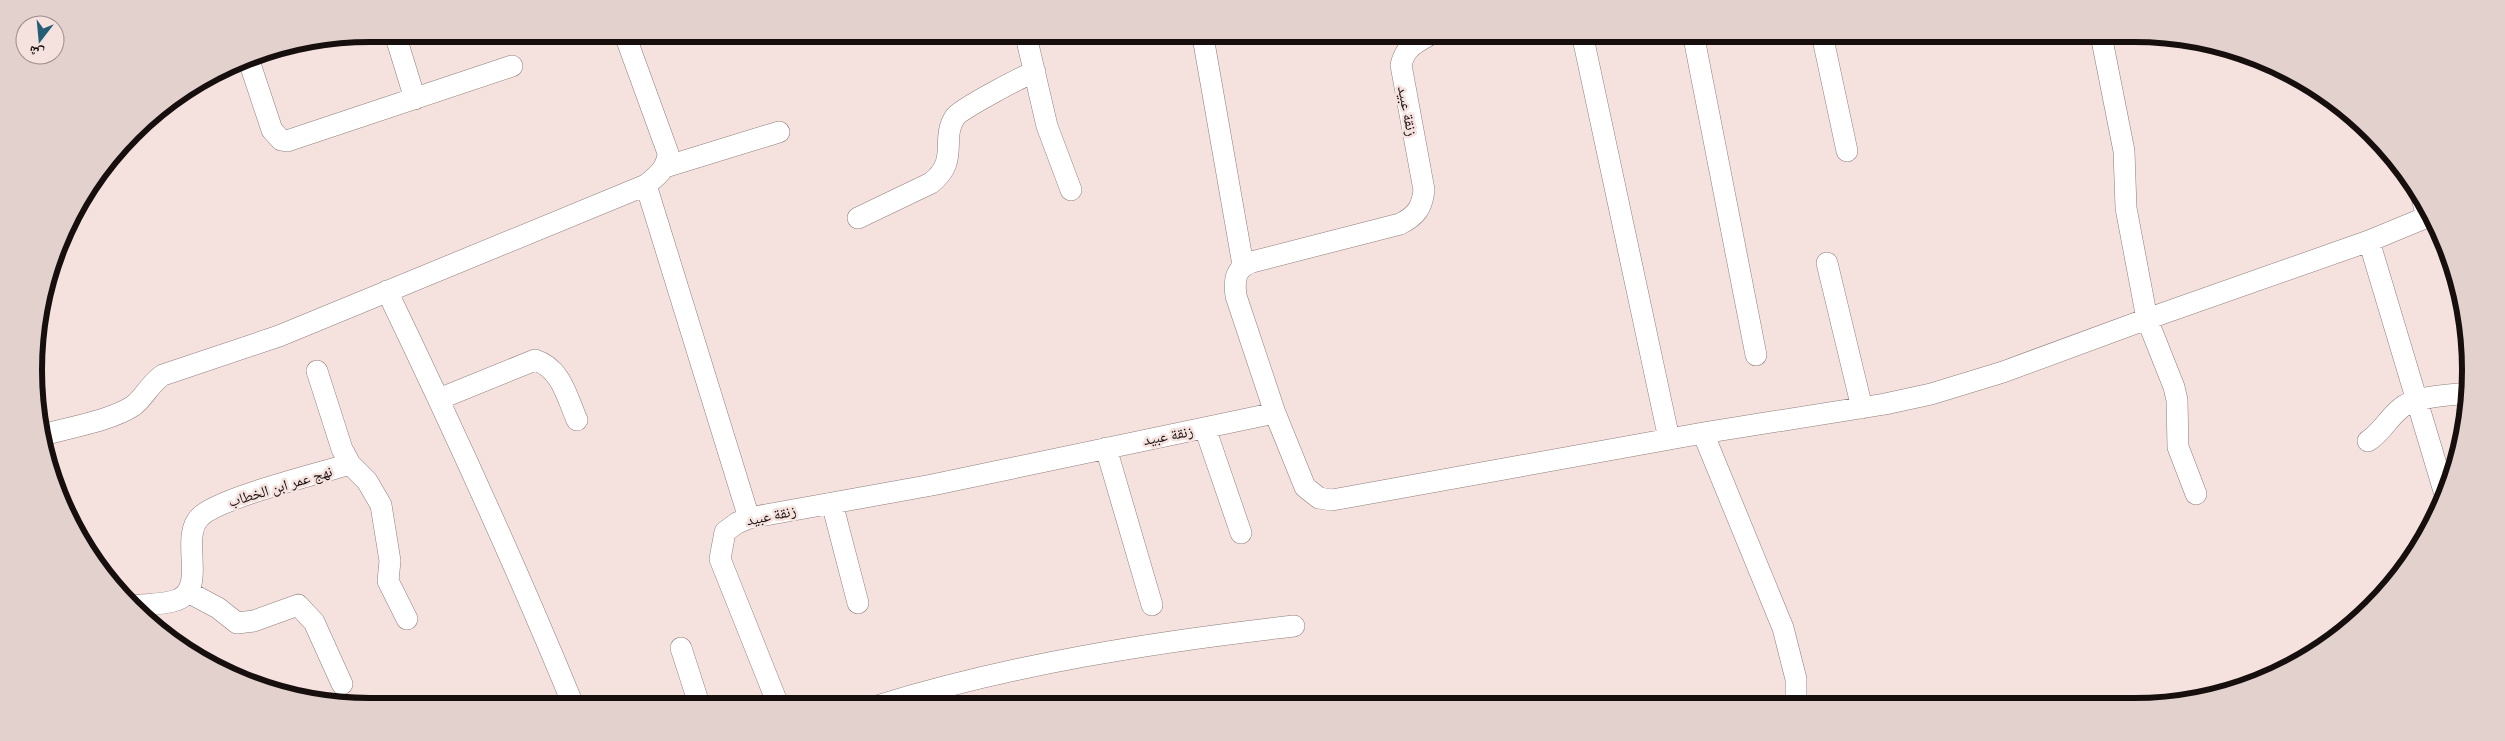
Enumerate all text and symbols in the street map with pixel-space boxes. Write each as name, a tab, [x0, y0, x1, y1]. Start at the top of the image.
north arrow	[15, 15, 65, 65]
text: ش	[27, 42, 46, 63]
street label: زنقة عبيد	[1394, 84, 1422, 138]
street label: زنقة عبيد	[1141, 421, 1195, 449]
street label: نهج عمر ابن الخطاب	[226, 461, 335, 512]
street label: زنقة عبيد	[744, 500, 798, 530]

